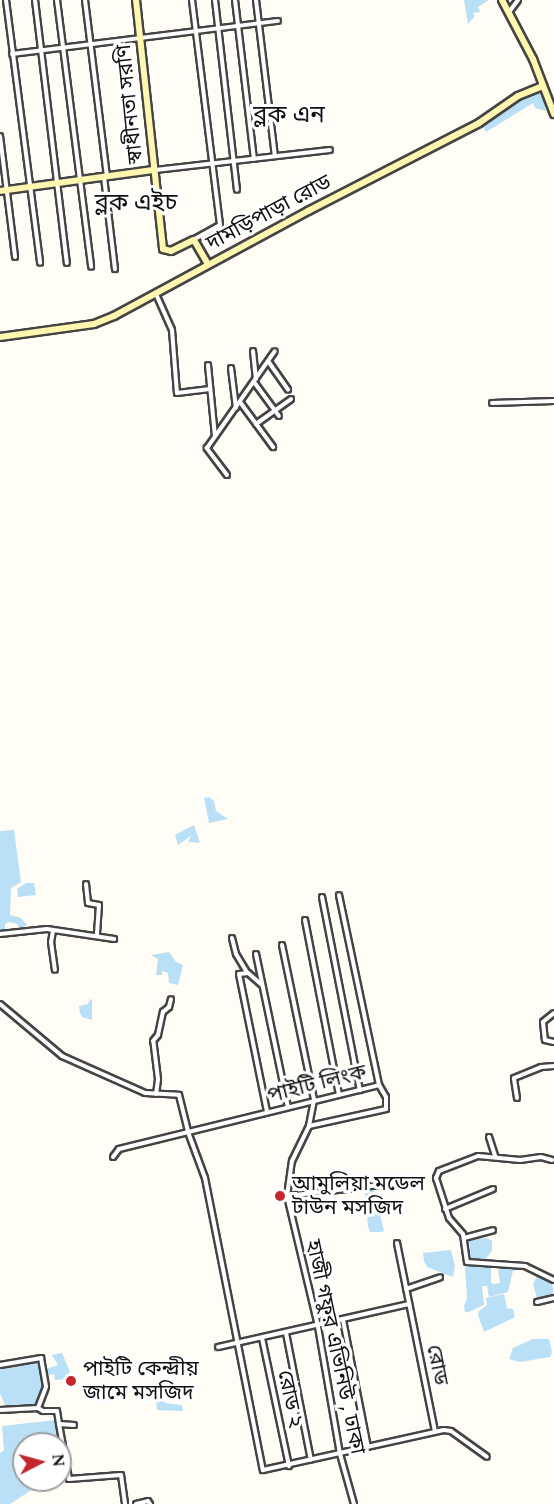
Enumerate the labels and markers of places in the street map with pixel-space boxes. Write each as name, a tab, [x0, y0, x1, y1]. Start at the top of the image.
place label: আমুলিয়া মডেল টাউন মসজিদ	[292, 1171, 425, 1221]
marker: আমুলিয়া মডেল টাউন মসজিদ	[273, 1189, 287, 1203]
place label: পাইটি কেন্দ্রীয় জামে মসজিদ	[83, 1356, 199, 1406]
marker: পাইটি কেন্দ্রীয় জামে মসজিদ	[64, 1374, 78, 1388]

